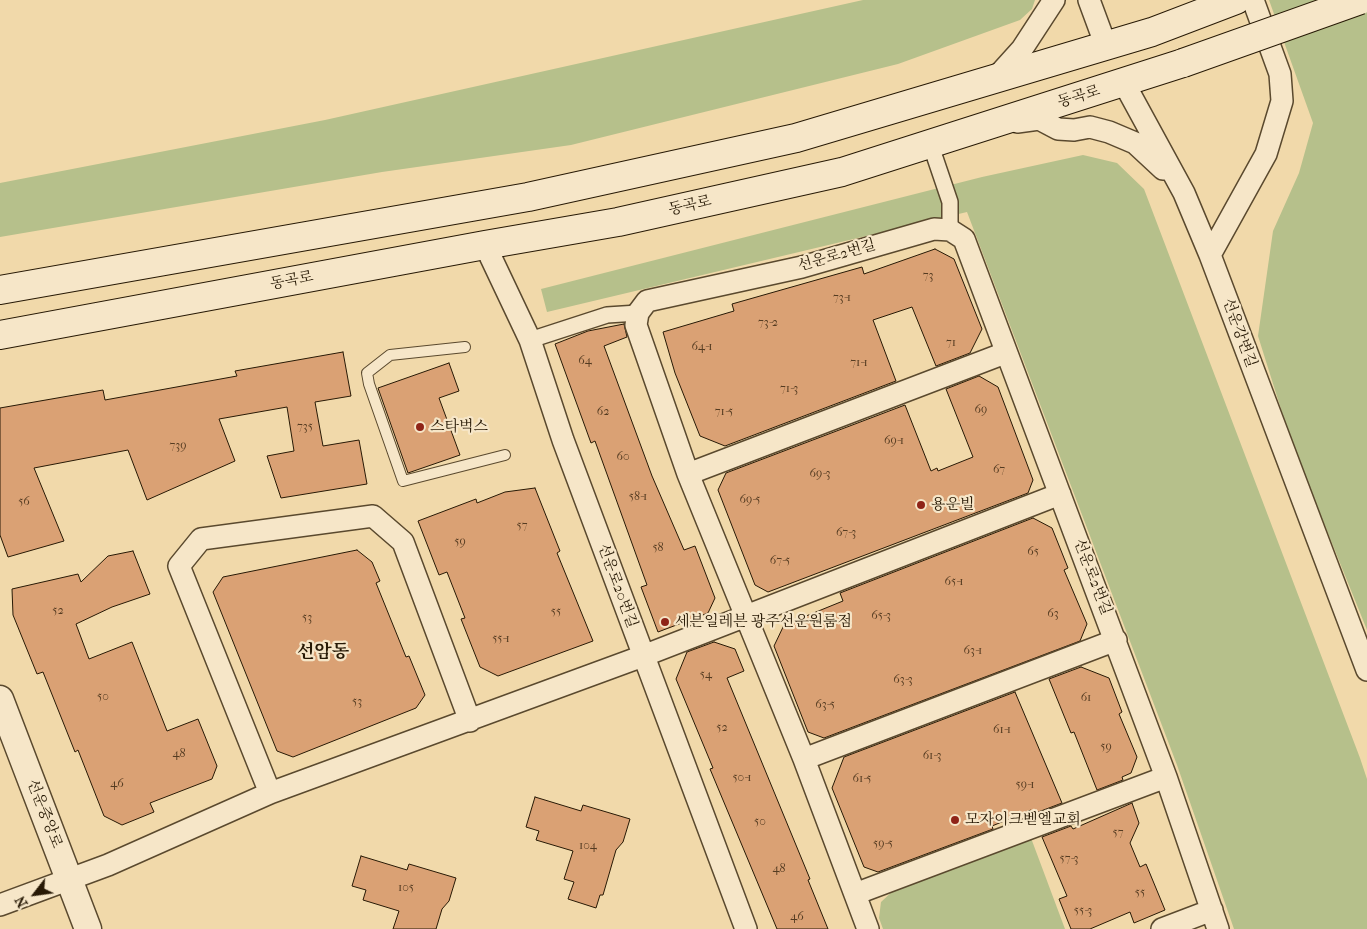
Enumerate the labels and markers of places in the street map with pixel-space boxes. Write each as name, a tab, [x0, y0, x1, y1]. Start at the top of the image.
place label: 스타벅스	[430, 418, 488, 436]
marker: 스타벅스	[414, 421, 426, 433]
place label: 용운빌	[931, 496, 974, 514]
marker: 용운빌	[915, 499, 927, 511]
place label: 세븐일레븐 광주선운원룸점	[675, 613, 852, 631]
marker: 세븐일레븐 광주선운원룸점	[659, 616, 671, 628]
place label: 모자이크벧엘교회	[965, 811, 1081, 829]
marker: 모자이크벧엘교회	[949, 814, 961, 826]

